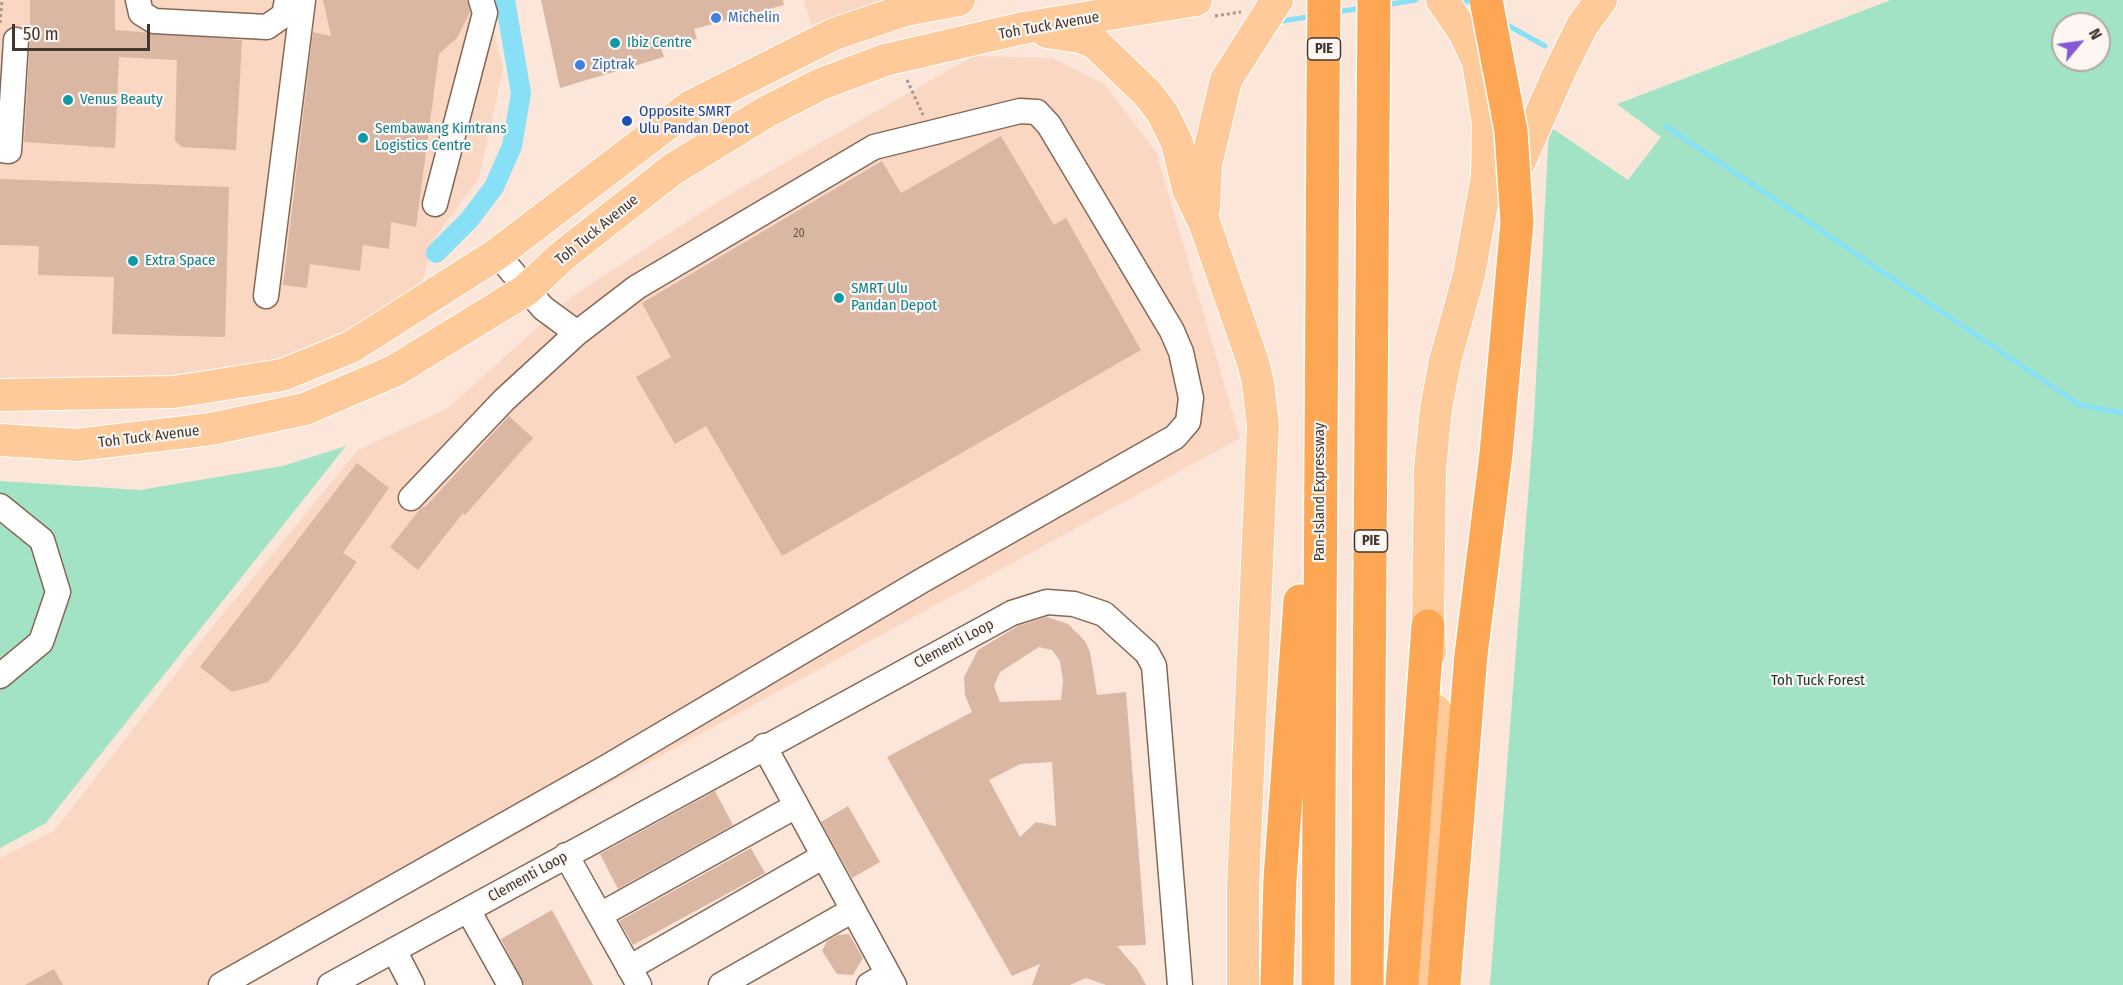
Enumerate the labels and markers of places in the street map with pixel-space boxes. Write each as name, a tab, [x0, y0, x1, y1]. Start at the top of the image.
place label: Michelin	[728, 9, 780, 27]
marker: Michelin	[709, 11, 723, 25]
place label: Ibiz Centre	[627, 34, 692, 52]
marker: Ibiz Centre	[608, 36, 622, 50]
place label: Ziptrak	[592, 56, 635, 74]
marker: Ziptrak	[573, 58, 587, 72]
place label: Venus Beauty	[80, 91, 163, 109]
marker: Venus Beauty	[61, 93, 75, 107]
place label: Opposite SMRT Ulu Pandan Depot	[639, 103, 749, 138]
marker: Opposite SMRT Ulu Pandan Depot	[620, 114, 634, 128]
place label: Sembawang Kimtrans Logistics Centre	[375, 120, 507, 155]
marker: Sembawang Kimtrans Logistics Centre	[356, 131, 370, 145]
place label: Extra Space	[145, 252, 215, 270]
marker: Extra Space	[126, 254, 140, 268]
place label: SMRT Ulu Pandan Depot	[851, 280, 937, 315]
marker: SMRT Ulu Pandan Depot	[832, 291, 846, 305]

